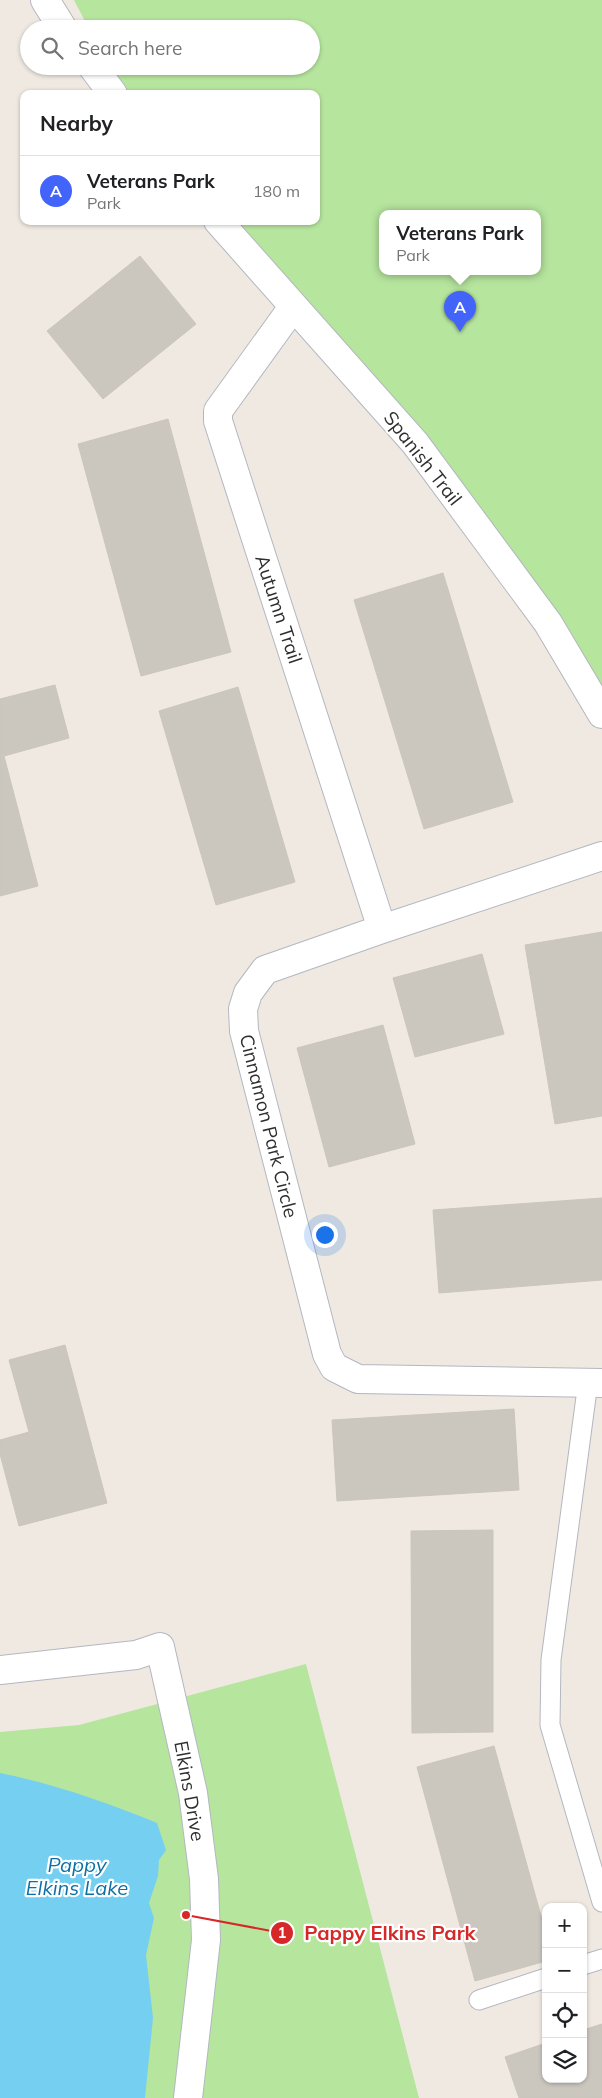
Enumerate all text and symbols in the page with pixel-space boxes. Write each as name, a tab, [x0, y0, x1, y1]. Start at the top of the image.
search box	[20, 20, 320, 75]
icon: search	[38, 34, 66, 62]
text: Search here	[78, 36, 182, 60]
text: Nearby	[40, 110, 113, 136]
text: Veterans Park	[87, 169, 215, 193]
text: A	[50, 181, 62, 201]
text: 180 m	[253, 181, 300, 201]
text: Park	[87, 193, 121, 213]
popup	[379, 210, 541, 275]
text: Veterans Park	[396, 221, 524, 245]
text: Park	[396, 245, 430, 265]
pin: A	[444, 291, 476, 332]
street label: Spanish Trail	[379, 406, 467, 510]
street label: Autumn Trail	[250, 552, 308, 666]
street label: Cinnamon Park Circle	[235, 1032, 303, 1220]
your location	[312, 1222, 338, 1248]
street label: Elkins Drive	[169, 1739, 211, 1843]
water label: Pappy Elkins Lake	[26, 1852, 128, 1900]
map controls	[542, 1903, 587, 2083]
button: +	[542, 1903, 587, 1948]
callout: Pappy Elkins Park	[269, 1915, 485, 1950]
text: Pappy Elkins Park	[304, 1920, 477, 1945]
text: 1	[277, 1923, 287, 1942]
button: −	[542, 1948, 587, 1993]
button: locate	[542, 1993, 587, 2038]
button: layers	[542, 2038, 587, 2083]

